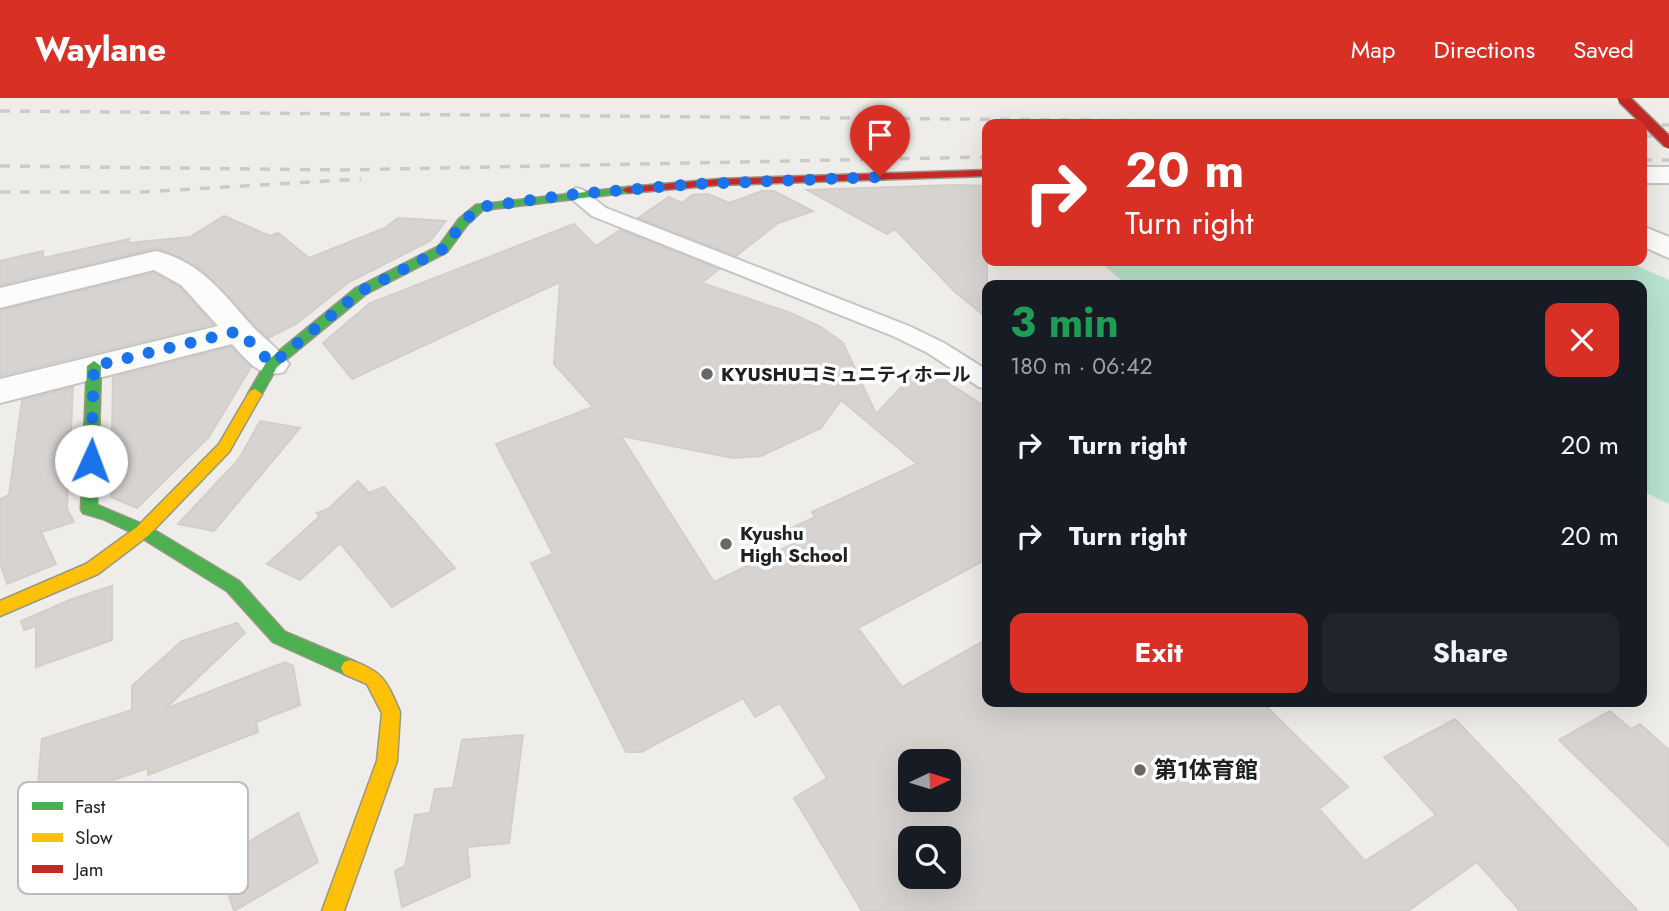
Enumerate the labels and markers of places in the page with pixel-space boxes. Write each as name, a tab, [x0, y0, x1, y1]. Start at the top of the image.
pin	[850, 105, 910, 177]
place label: KYUSHUコミュニティホール	[721, 361, 971, 388]
marker: KYUSHUコミュニティホール	[699, 366, 715, 382]
place label: Kyushu High School	[740, 520, 848, 569]
marker: Kyushu High School	[718, 536, 734, 552]
place label: 第1体育館	[1154, 753, 1258, 787]
marker: 第1体育館	[1132, 762, 1148, 778]

